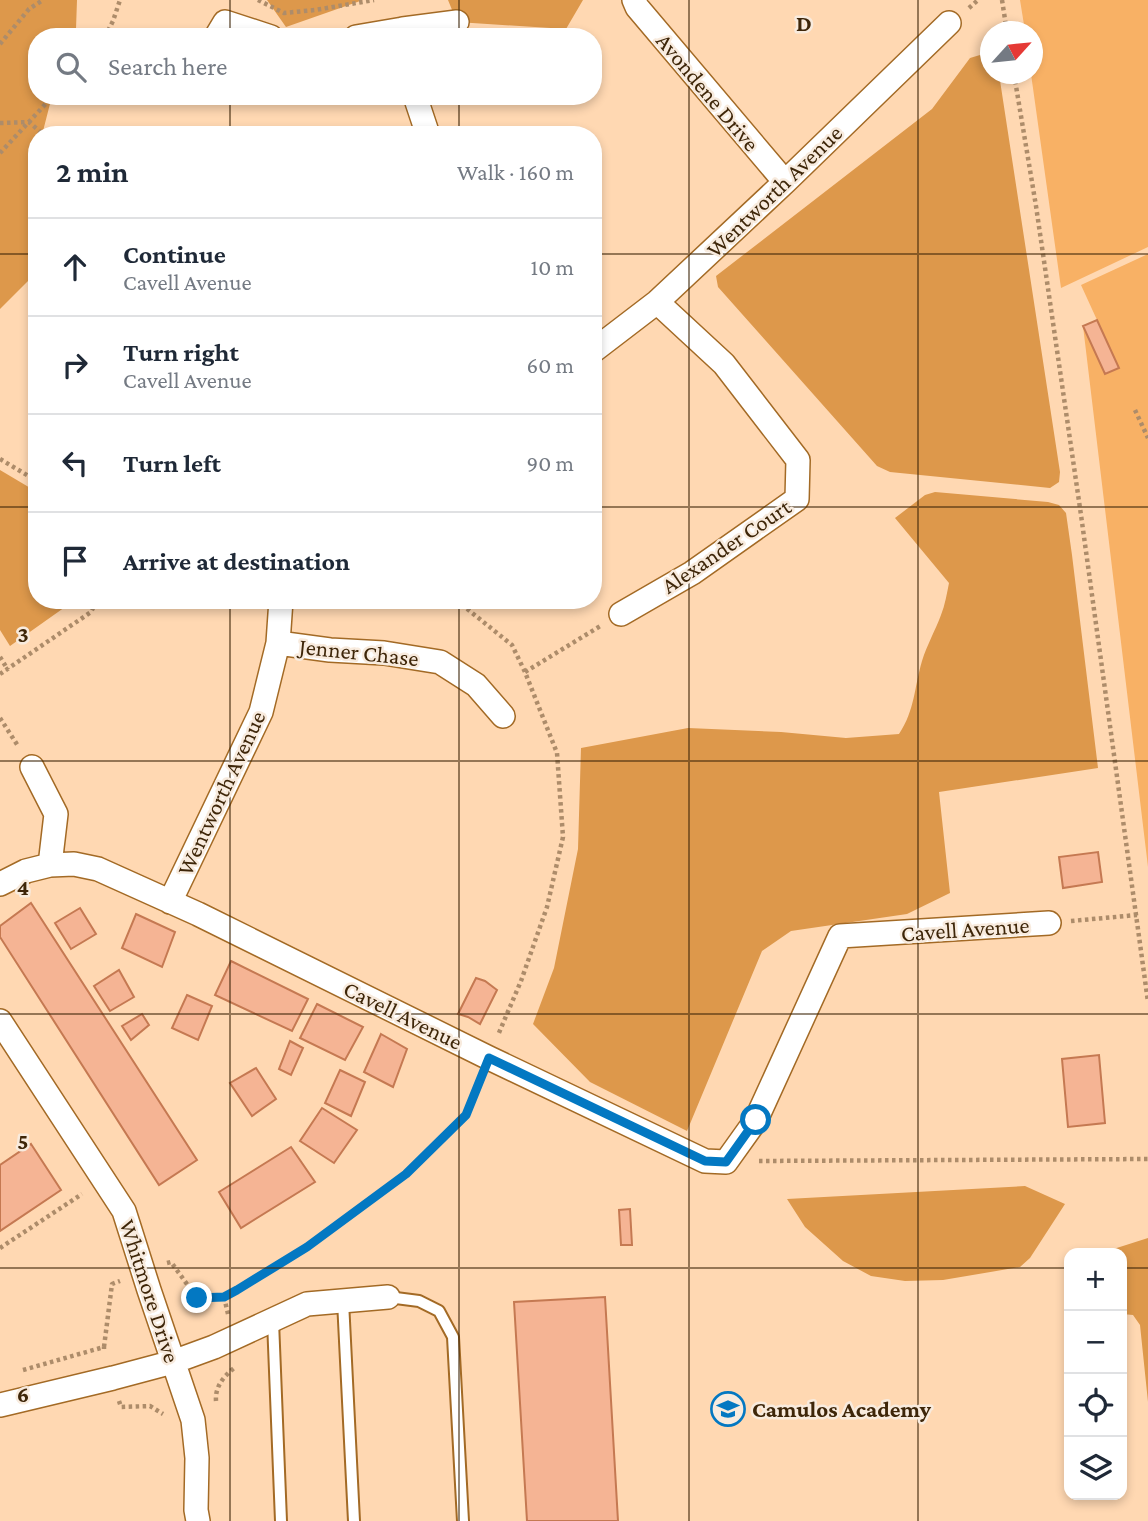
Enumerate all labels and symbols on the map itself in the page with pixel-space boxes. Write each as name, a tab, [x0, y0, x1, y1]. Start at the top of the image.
text: D	[796, 10, 812, 36]
north arrow	[980, 21, 1043, 84]
street label: Avondene Drive	[651, 28, 765, 156]
street label: Wentworth Avenue	[701, 120, 847, 262]
street label: Alexander Court	[656, 493, 796, 599]
text: 3	[17, 621, 29, 647]
street label: Jenner Chase	[296, 633, 420, 671]
street label: Wentworth Avenue	[172, 707, 270, 879]
text: 4	[17, 874, 29, 900]
street label: Cavell Avenue	[900, 912, 1030, 946]
street label: Cavell Avenue	[339, 975, 467, 1055]
route start	[740, 1104, 771, 1135]
text: 5	[17, 1128, 29, 1154]
street label: Whitmore Drive	[115, 1216, 185, 1366]
route end	[181, 1282, 212, 1313]
text: 6	[17, 1381, 29, 1407]
school or university icon: Camulos Academy	[709, 1390, 747, 1428]
place label: Camulos Academy	[752, 1396, 932, 1422]

